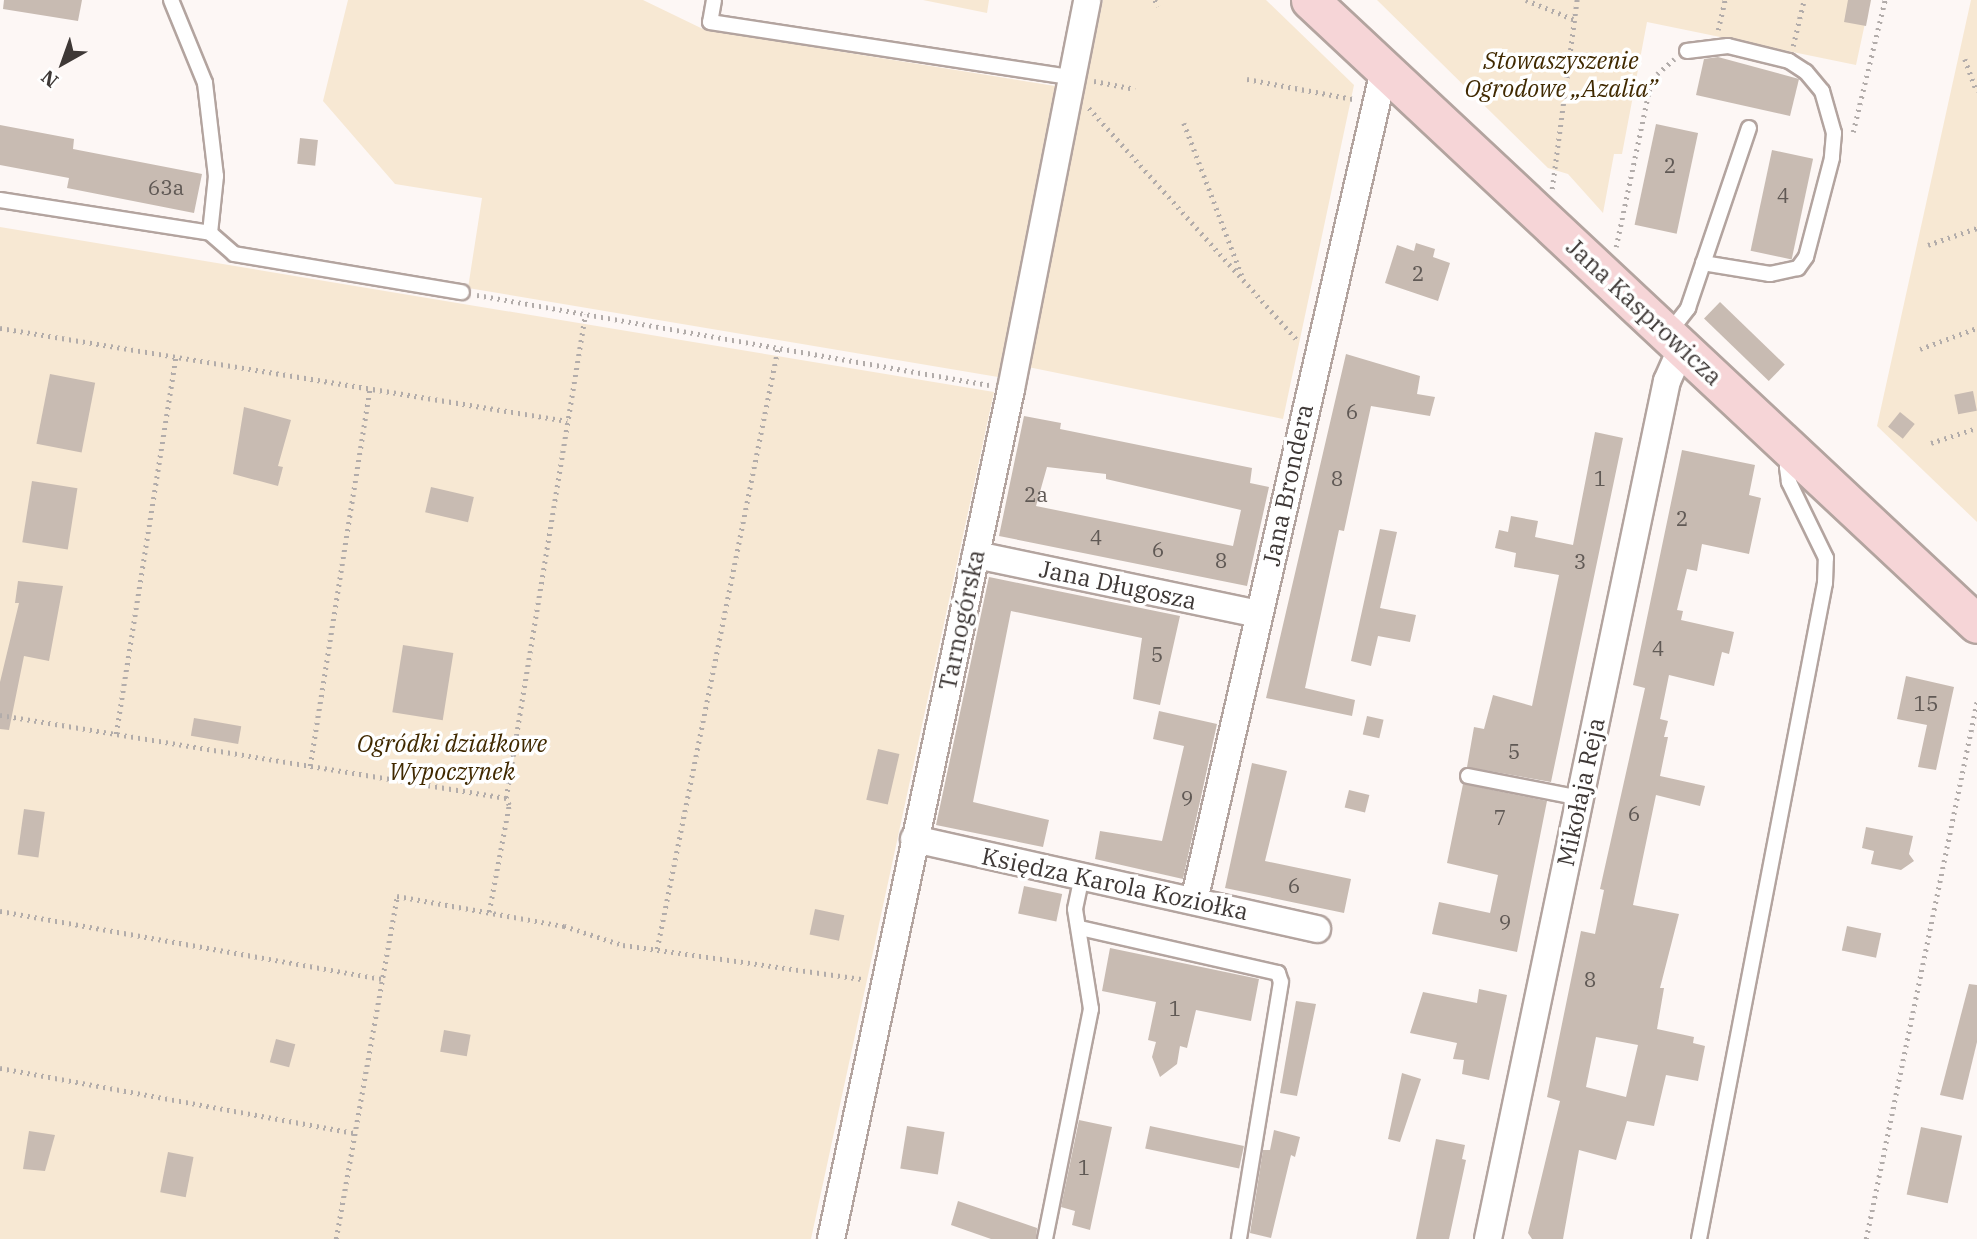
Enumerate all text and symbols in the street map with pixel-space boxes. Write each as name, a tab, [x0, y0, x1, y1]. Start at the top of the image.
north arrow	[28, 28, 98, 98]
park label: Stowaszyszenie Ogrodowe „Azalia”	[1465, 47, 1657, 103]
text: N	[36, 65, 63, 93]
house number: 2	[1664, 152, 1676, 178]
house number: 63a	[148, 174, 184, 200]
house number: 4	[1777, 182, 1789, 208]
street label: Jana Kasprowicza	[1560, 233, 1728, 391]
house number: 2	[1412, 260, 1424, 286]
house number: 6	[1346, 398, 1358, 424]
street label: Jana Brondera	[1257, 401, 1319, 569]
house number: 8	[1331, 465, 1343, 491]
house number: 1	[1594, 465, 1606, 491]
house number: 2a	[1024, 481, 1048, 507]
house number: 2	[1676, 505, 1688, 531]
house number: 4	[1090, 524, 1102, 550]
house number: 6	[1152, 536, 1164, 562]
street label: Tarnogórska	[933, 547, 991, 693]
house number: 8	[1215, 547, 1227, 573]
house number: 3	[1574, 548, 1586, 574]
street label: Jana Długosza	[1037, 554, 1199, 616]
house number: 4	[1652, 635, 1664, 661]
house number: 5	[1151, 641, 1163, 667]
house number: 15	[1913, 690, 1939, 716]
street label: Mikołaja Reja	[1551, 715, 1611, 869]
park label: Ogródki działkowe Wypoczynek	[357, 730, 547, 786]
house number: 5	[1508, 738, 1520, 764]
house number: 9	[1181, 785, 1193, 811]
house number: 6	[1628, 800, 1640, 826]
house number: 7	[1494, 804, 1506, 830]
street label: Księdza Karola Koziołka	[979, 842, 1251, 926]
house number: 6	[1288, 872, 1300, 898]
house number: 9	[1499, 909, 1511, 935]
house number: 8	[1584, 966, 1596, 992]
house number: 1	[1169, 995, 1181, 1021]
house number: 1	[1078, 1154, 1090, 1180]

